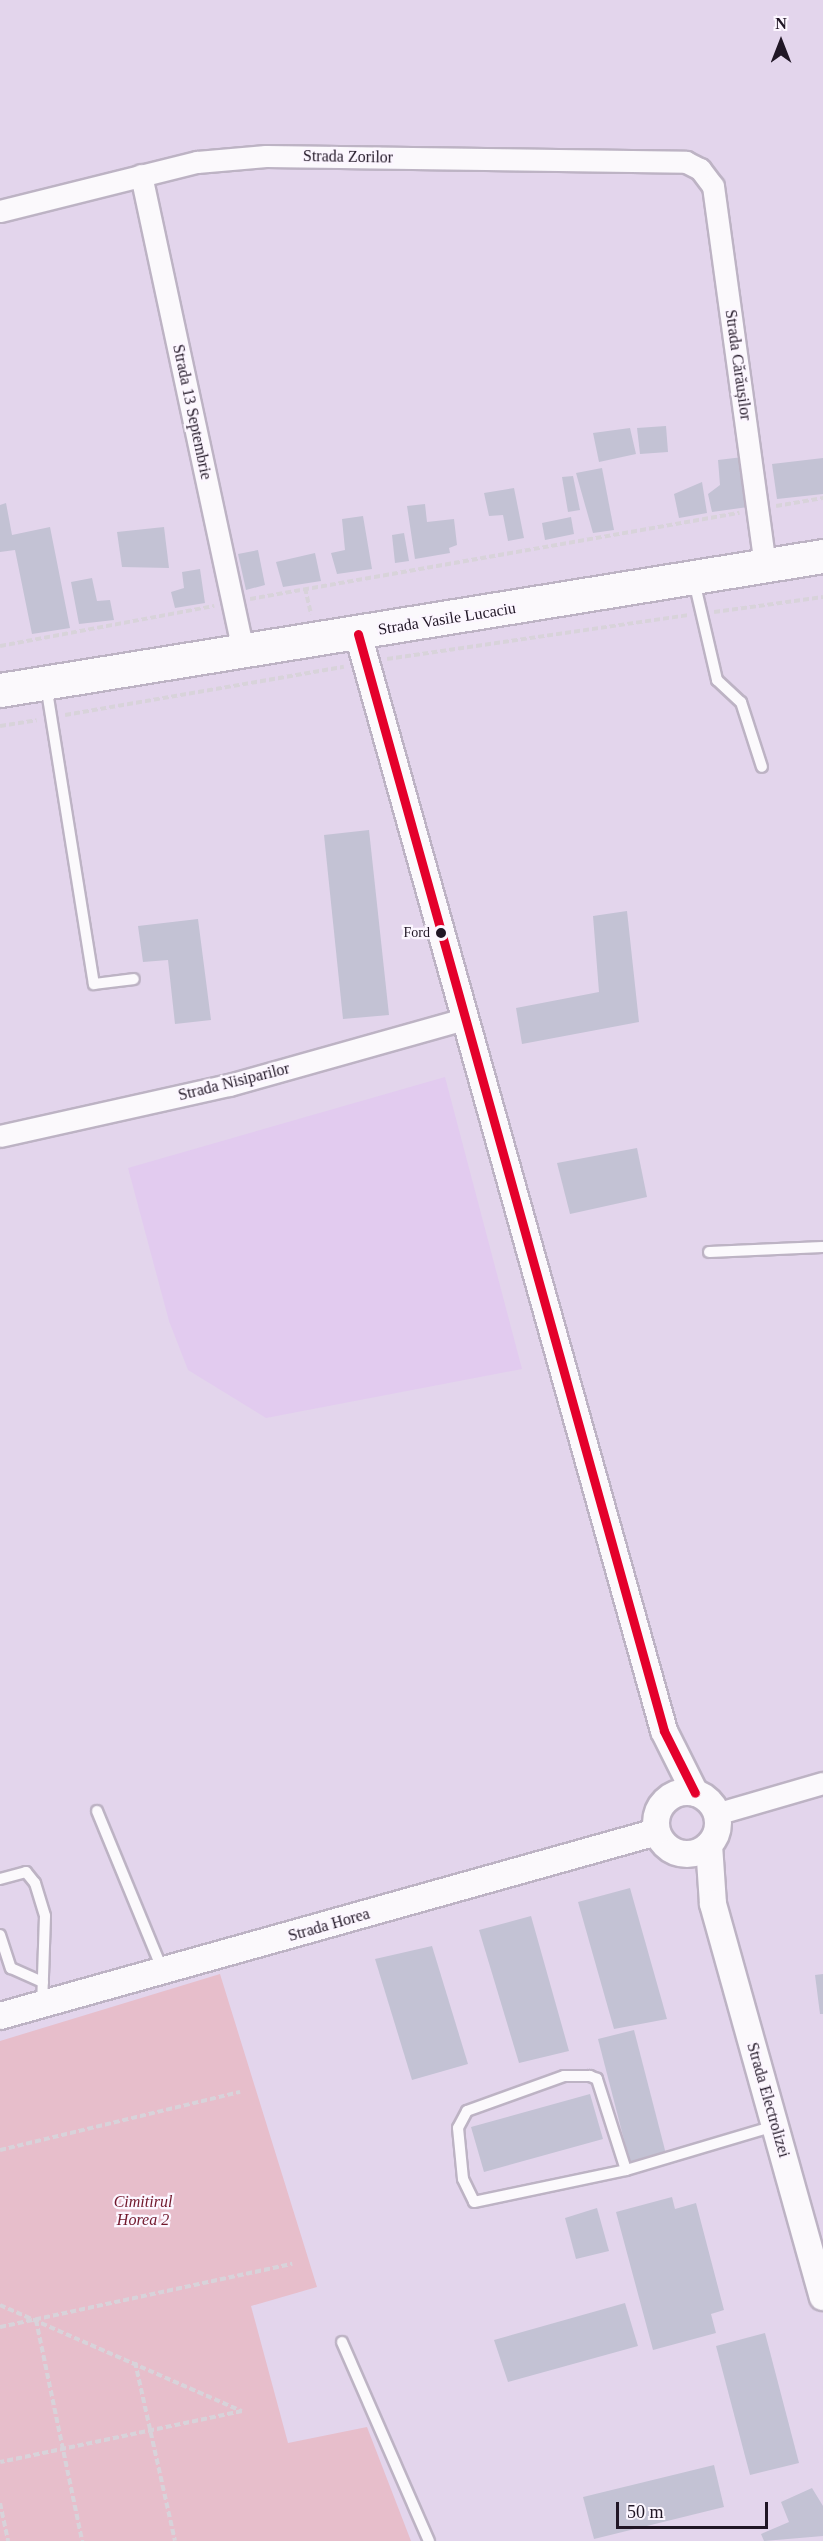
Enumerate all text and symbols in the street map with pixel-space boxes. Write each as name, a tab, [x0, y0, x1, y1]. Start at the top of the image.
north arrow	[751, 12, 811, 72]
text: N	[775, 15, 787, 32]
street label: Strada Zorilor	[303, 147, 393, 167]
street label: Strada Cărăușilor	[721, 308, 755, 422]
street label: Strada 13 Septembrie	[168, 343, 216, 481]
street label: Strada Vasile Lucaciu	[377, 599, 517, 639]
place label: Ford	[404, 925, 430, 941]
marker: Ford	[435, 927, 447, 939]
street label: Strada Nisiparilor	[176, 1059, 292, 1105]
street label: Strada Horea	[286, 1904, 372, 1946]
street label: Strada Electrolizei	[742, 2040, 794, 2160]
park label: Cimitirul Horea 2	[114, 2192, 172, 2230]
scale bar	[619, 2490, 770, 2528]
text: 50 m	[627, 2502, 664, 2522]

